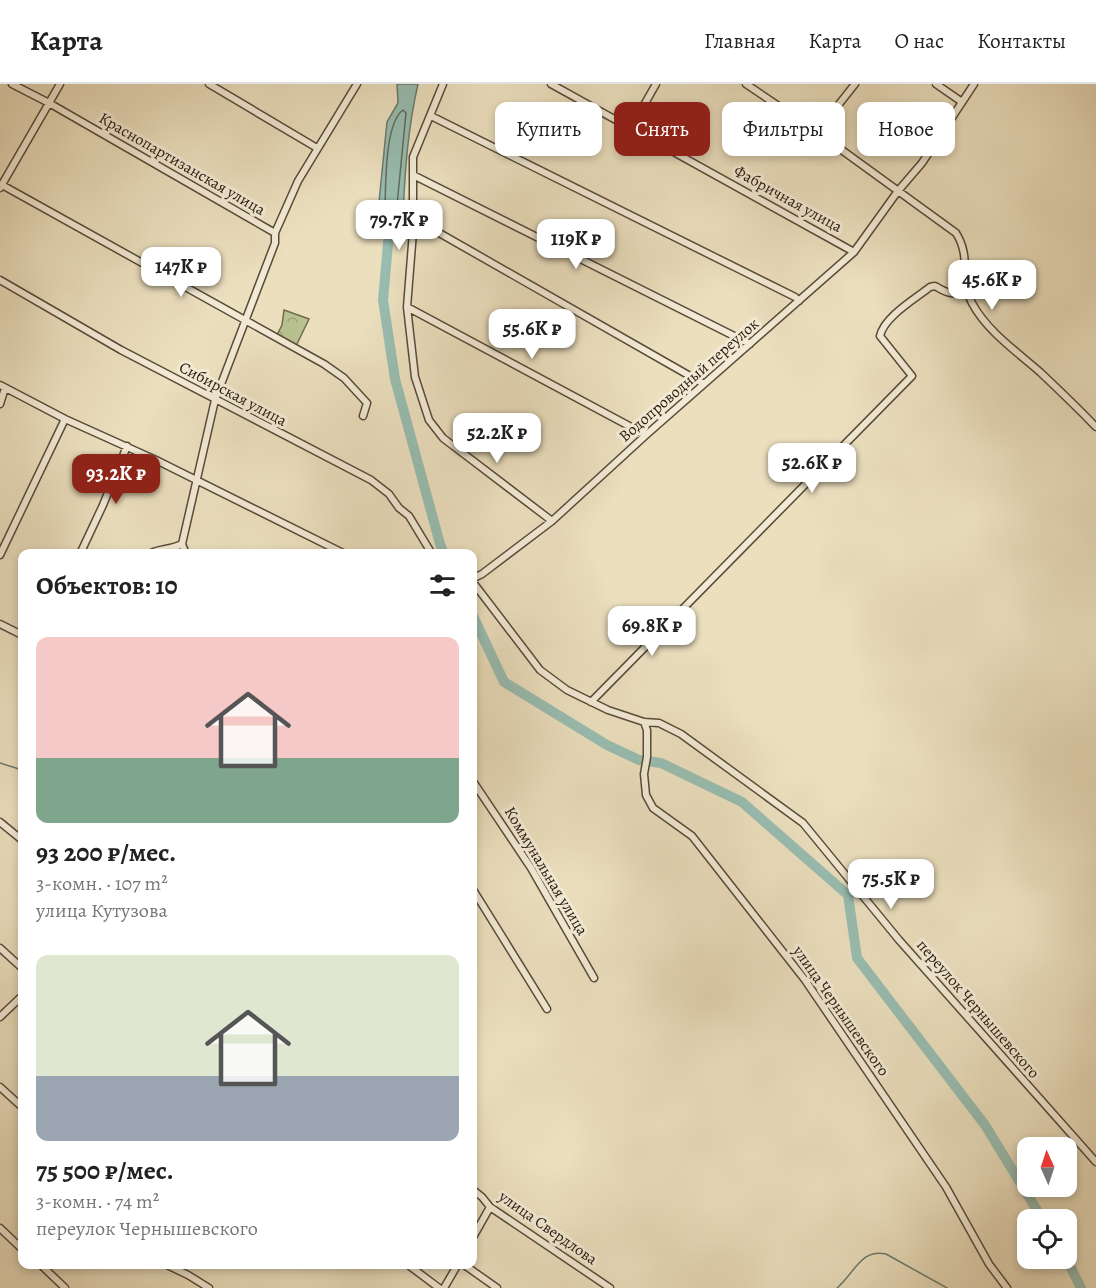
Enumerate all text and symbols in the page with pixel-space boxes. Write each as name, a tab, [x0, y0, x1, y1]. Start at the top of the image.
text: Карта	[30, 22, 103, 60]
text: Главная	[704, 27, 776, 55]
text: Карта	[809, 27, 861, 55]
text: О нас	[894, 27, 944, 55]
text: Контакты	[977, 27, 1066, 55]
chip: Купить	[495, 102, 602, 156]
chip: Снять	[614, 102, 710, 156]
chip: Фильтры	[722, 102, 845, 156]
chip: Новое	[857, 102, 955, 156]
street label: Краснопартизанская улица	[95, 107, 270, 221]
street label: Фабричная улица	[730, 160, 847, 238]
pin: 79.7K ₽	[344, 200, 454, 251]
text: 79.7K ₽	[370, 206, 428, 233]
pin: 119K ₽	[527, 219, 625, 270]
text: 119K ₽	[551, 225, 601, 252]
pin: 147K ₽	[132, 247, 230, 298]
text: 147K ₽	[155, 253, 207, 280]
pin: 45.6K ₽	[937, 260, 1047, 311]
text: 45.6K ₽	[962, 266, 1022, 293]
pin: 55.6K ₽	[477, 309, 587, 360]
street label: Водопроводный переулок	[614, 313, 764, 447]
text: 55.6K ₽	[503, 315, 561, 342]
street label: Сибирская улица	[175, 356, 291, 432]
pin: 52.2K ₽	[442, 413, 552, 464]
text: 52.2K ₽	[467, 419, 527, 446]
pin: 52.6K ₽	[757, 443, 867, 494]
text: 52.6K ₽	[782, 449, 842, 476]
pin: 93.2K ₽	[61, 454, 171, 505]
text: 93.2K ₽	[86, 460, 146, 487]
text: Объектов: 10	[36, 568, 178, 603]
icon: filters	[426, 569, 459, 602]
pin: 69.8K ₽	[597, 606, 707, 657]
text: 69.8K ₽	[622, 612, 682, 639]
icon: home	[194, 676, 302, 784]
street label: Коммунальная улица	[499, 803, 593, 940]
text: 93 200 ₽/мес.	[36, 835, 176, 870]
pin: 75.5K ₽	[836, 859, 946, 910]
text: 75.5K ₽	[862, 865, 920, 892]
text: 3-комн. · 107 m²	[36, 870, 168, 897]
text: улица Кутузова	[36, 897, 168, 924]
street label: переулок Чернышевского	[911, 935, 1045, 1083]
street label: улица Чернышевского	[787, 940, 894, 1081]
icon: home	[194, 994, 302, 1102]
north arrow	[1017, 1137, 1077, 1197]
map controls	[1017, 1137, 1077, 1269]
text: 75 500 ₽/мес.	[36, 1153, 174, 1188]
street label: улица Свердлова	[493, 1185, 602, 1271]
text: 3-комн. · 74 m²	[36, 1188, 159, 1215]
button: locate	[1017, 1209, 1077, 1269]
text: переулок Чернышевского	[36, 1215, 258, 1242]

